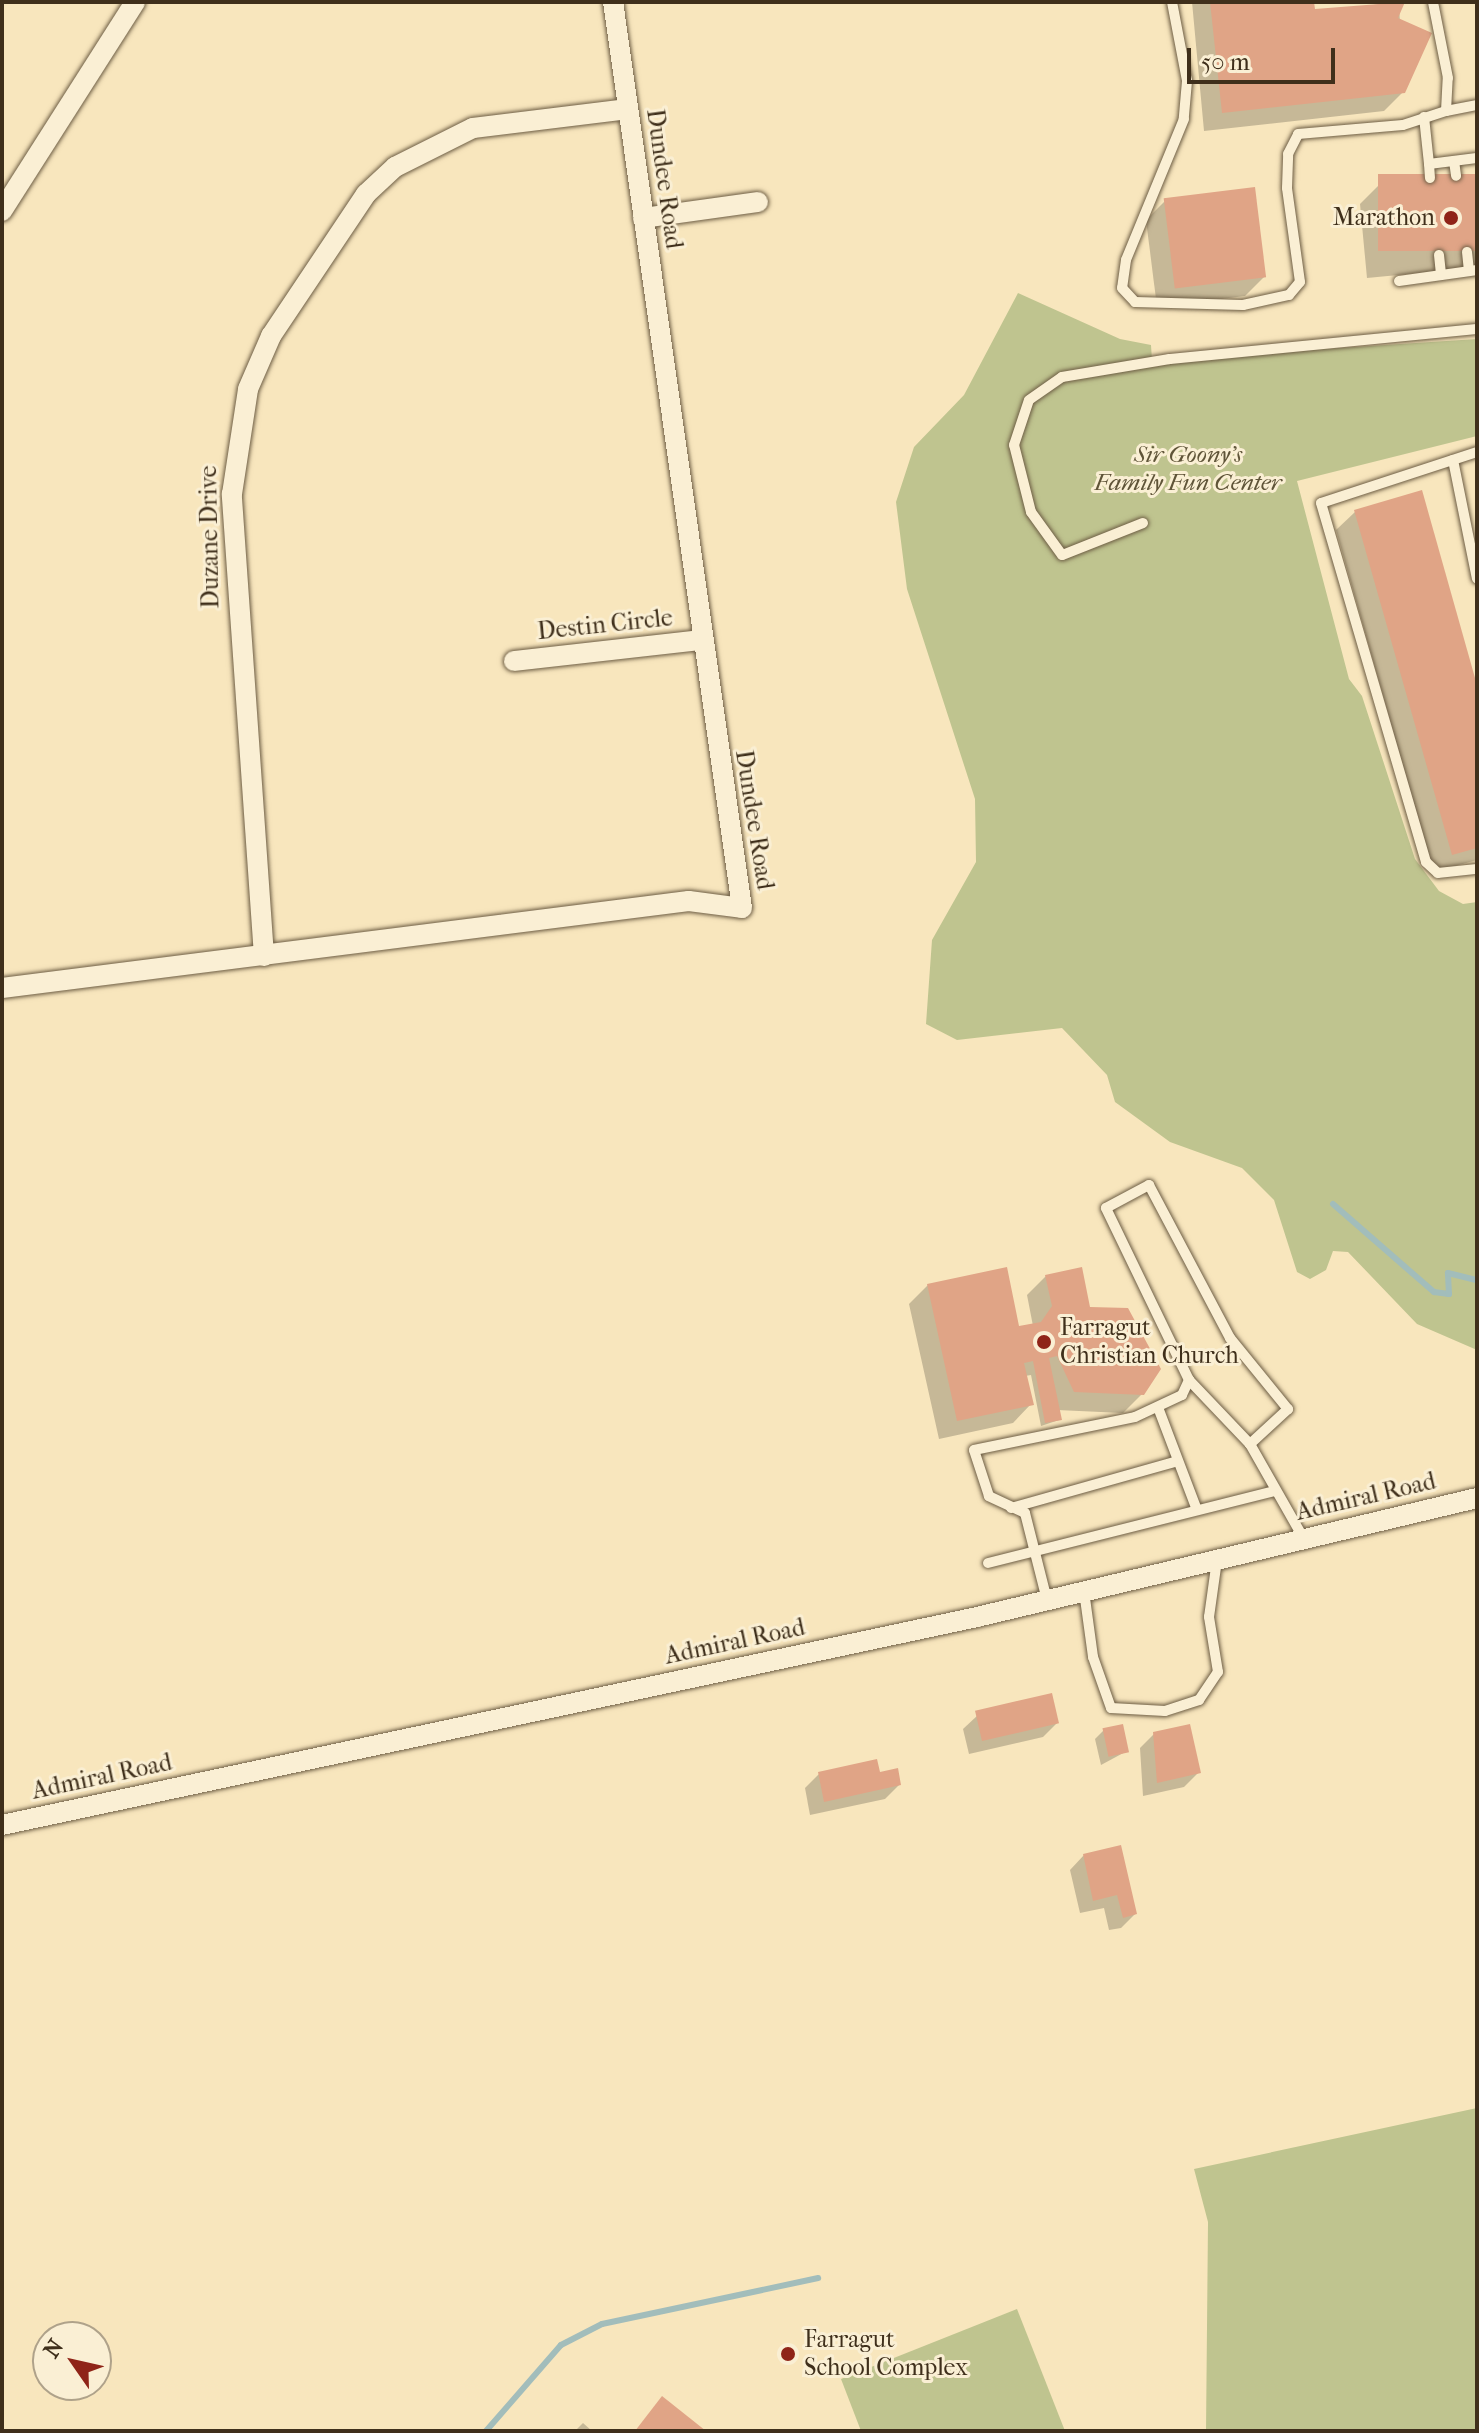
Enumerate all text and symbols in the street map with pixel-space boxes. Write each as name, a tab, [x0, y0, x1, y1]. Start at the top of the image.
scale bar	[1191, 32, 1339, 82]
text: 50 m	[1201, 48, 1250, 76]
street label: Dundee Road	[640, 107, 688, 251]
place label: Marathon	[1333, 204, 1435, 232]
marker: Marathon	[1442, 209, 1460, 227]
park label: Sir Goony's Family Fun Center	[1094, 441, 1282, 497]
street label: Duzane Drive	[194, 465, 226, 609]
street label: Destin Circle	[536, 604, 674, 646]
street label: Dundee Road	[729, 748, 779, 892]
place label: Farragut Christian Church	[1060, 1314, 1239, 1370]
marker: Farragut Christian Church	[1035, 1333, 1053, 1351]
street label: Admiral Road	[1293, 1467, 1439, 1527]
street label: Admiral Road	[662, 1613, 808, 1671]
street label: Admiral Road	[29, 1748, 175, 1806]
north arrow	[32, 2321, 112, 2401]
place label: Farragut School Complex	[804, 2326, 968, 2382]
text: N	[38, 2335, 69, 2363]
marker: Farragut School Complex	[779, 2345, 797, 2363]

